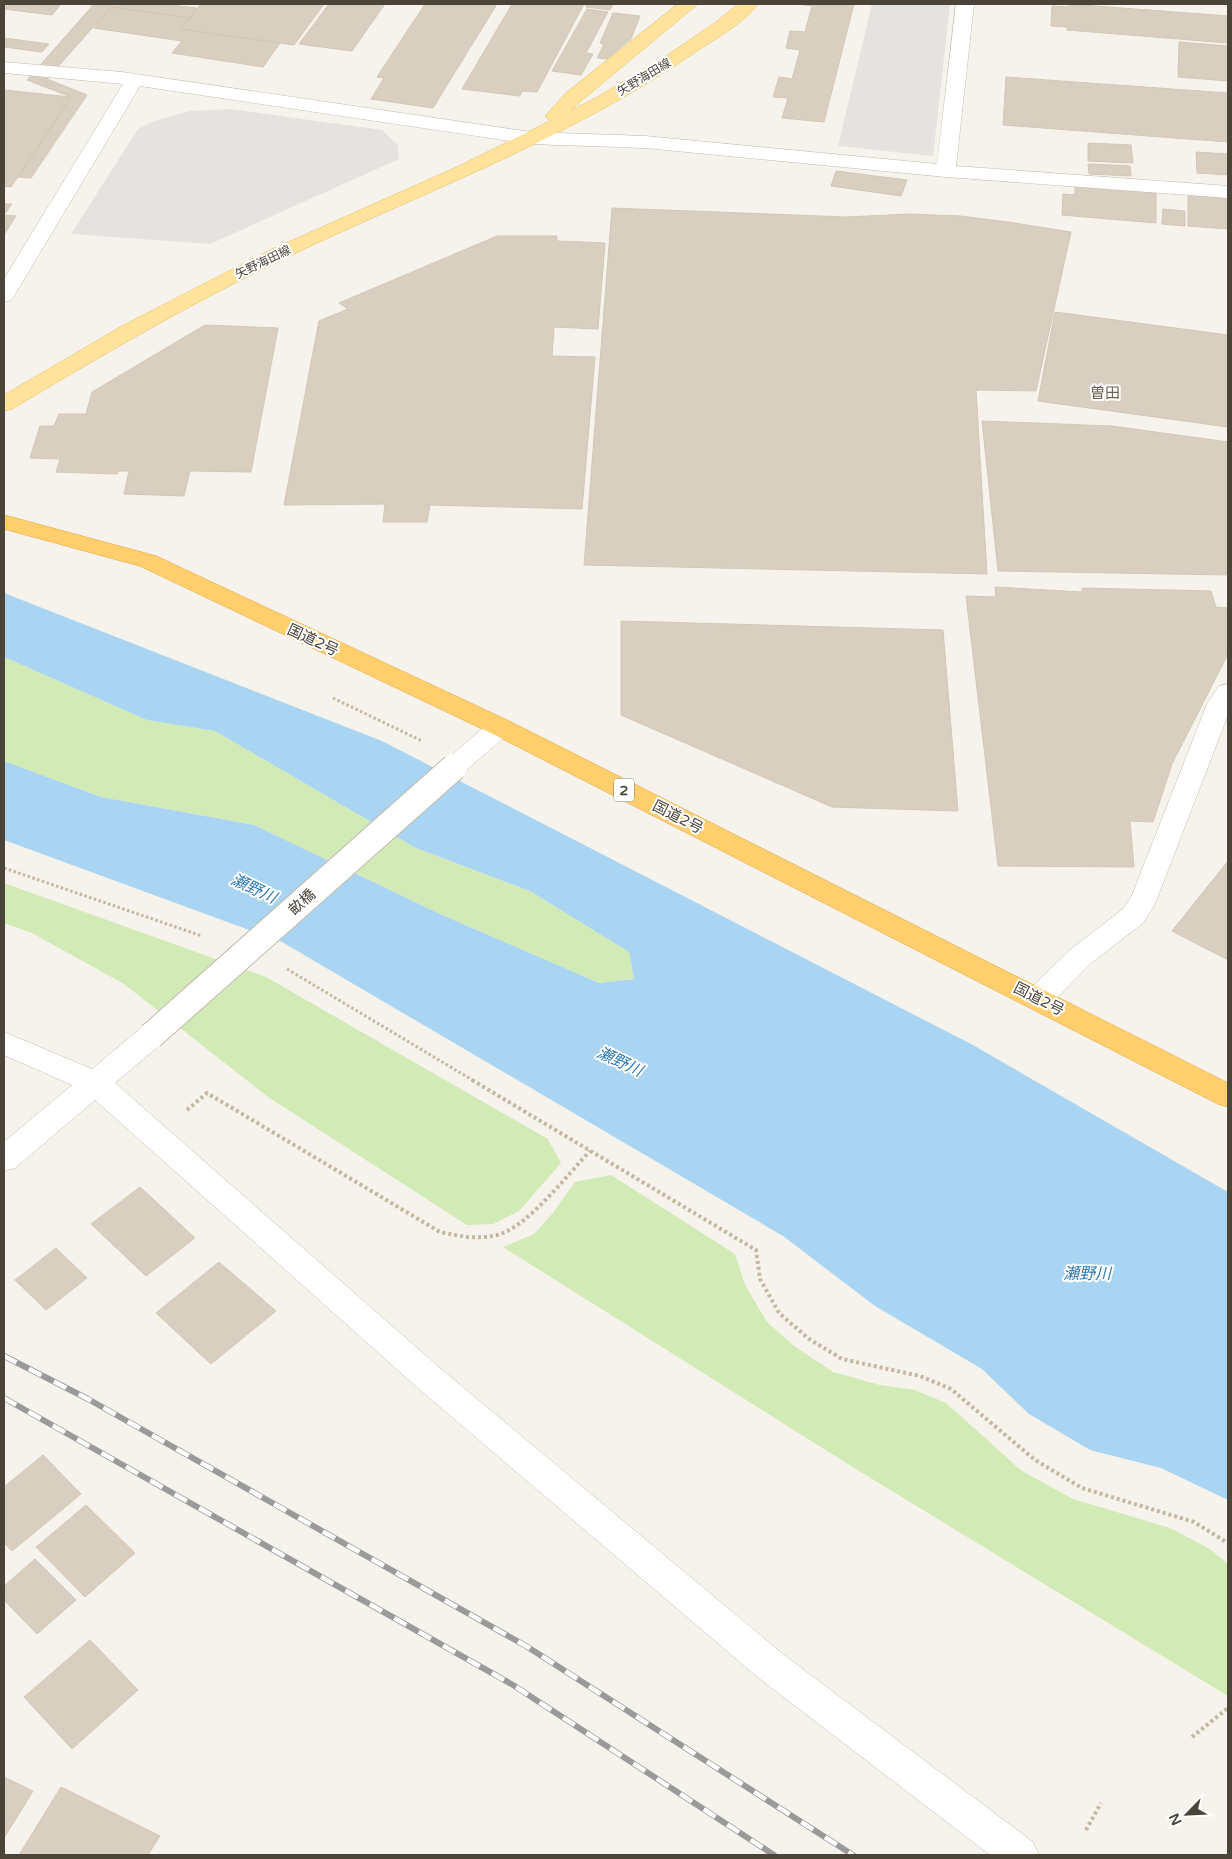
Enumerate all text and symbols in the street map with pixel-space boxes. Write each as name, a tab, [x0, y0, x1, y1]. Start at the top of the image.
street label: 矢野海田線	[615, 56, 673, 98]
street label: 矢野海田線	[233, 243, 293, 281]
district label: 曽田	[1090, 384, 1120, 402]
street label: 国道2号	[285, 620, 341, 660]
road number: 2	[614, 778, 634, 802]
street label: 国道2号	[650, 797, 706, 837]
water label: 瀬野川	[228, 870, 281, 909]
street label: 畝橋	[285, 885, 319, 919]
street label: 国道2号	[1011, 979, 1067, 1019]
water label: 瀬野川	[594, 1043, 647, 1082]
water label: 瀬野川	[1063, 1264, 1113, 1284]
north arrow	[1162, 1789, 1212, 1839]
text: N	[1166, 1810, 1186, 1828]

